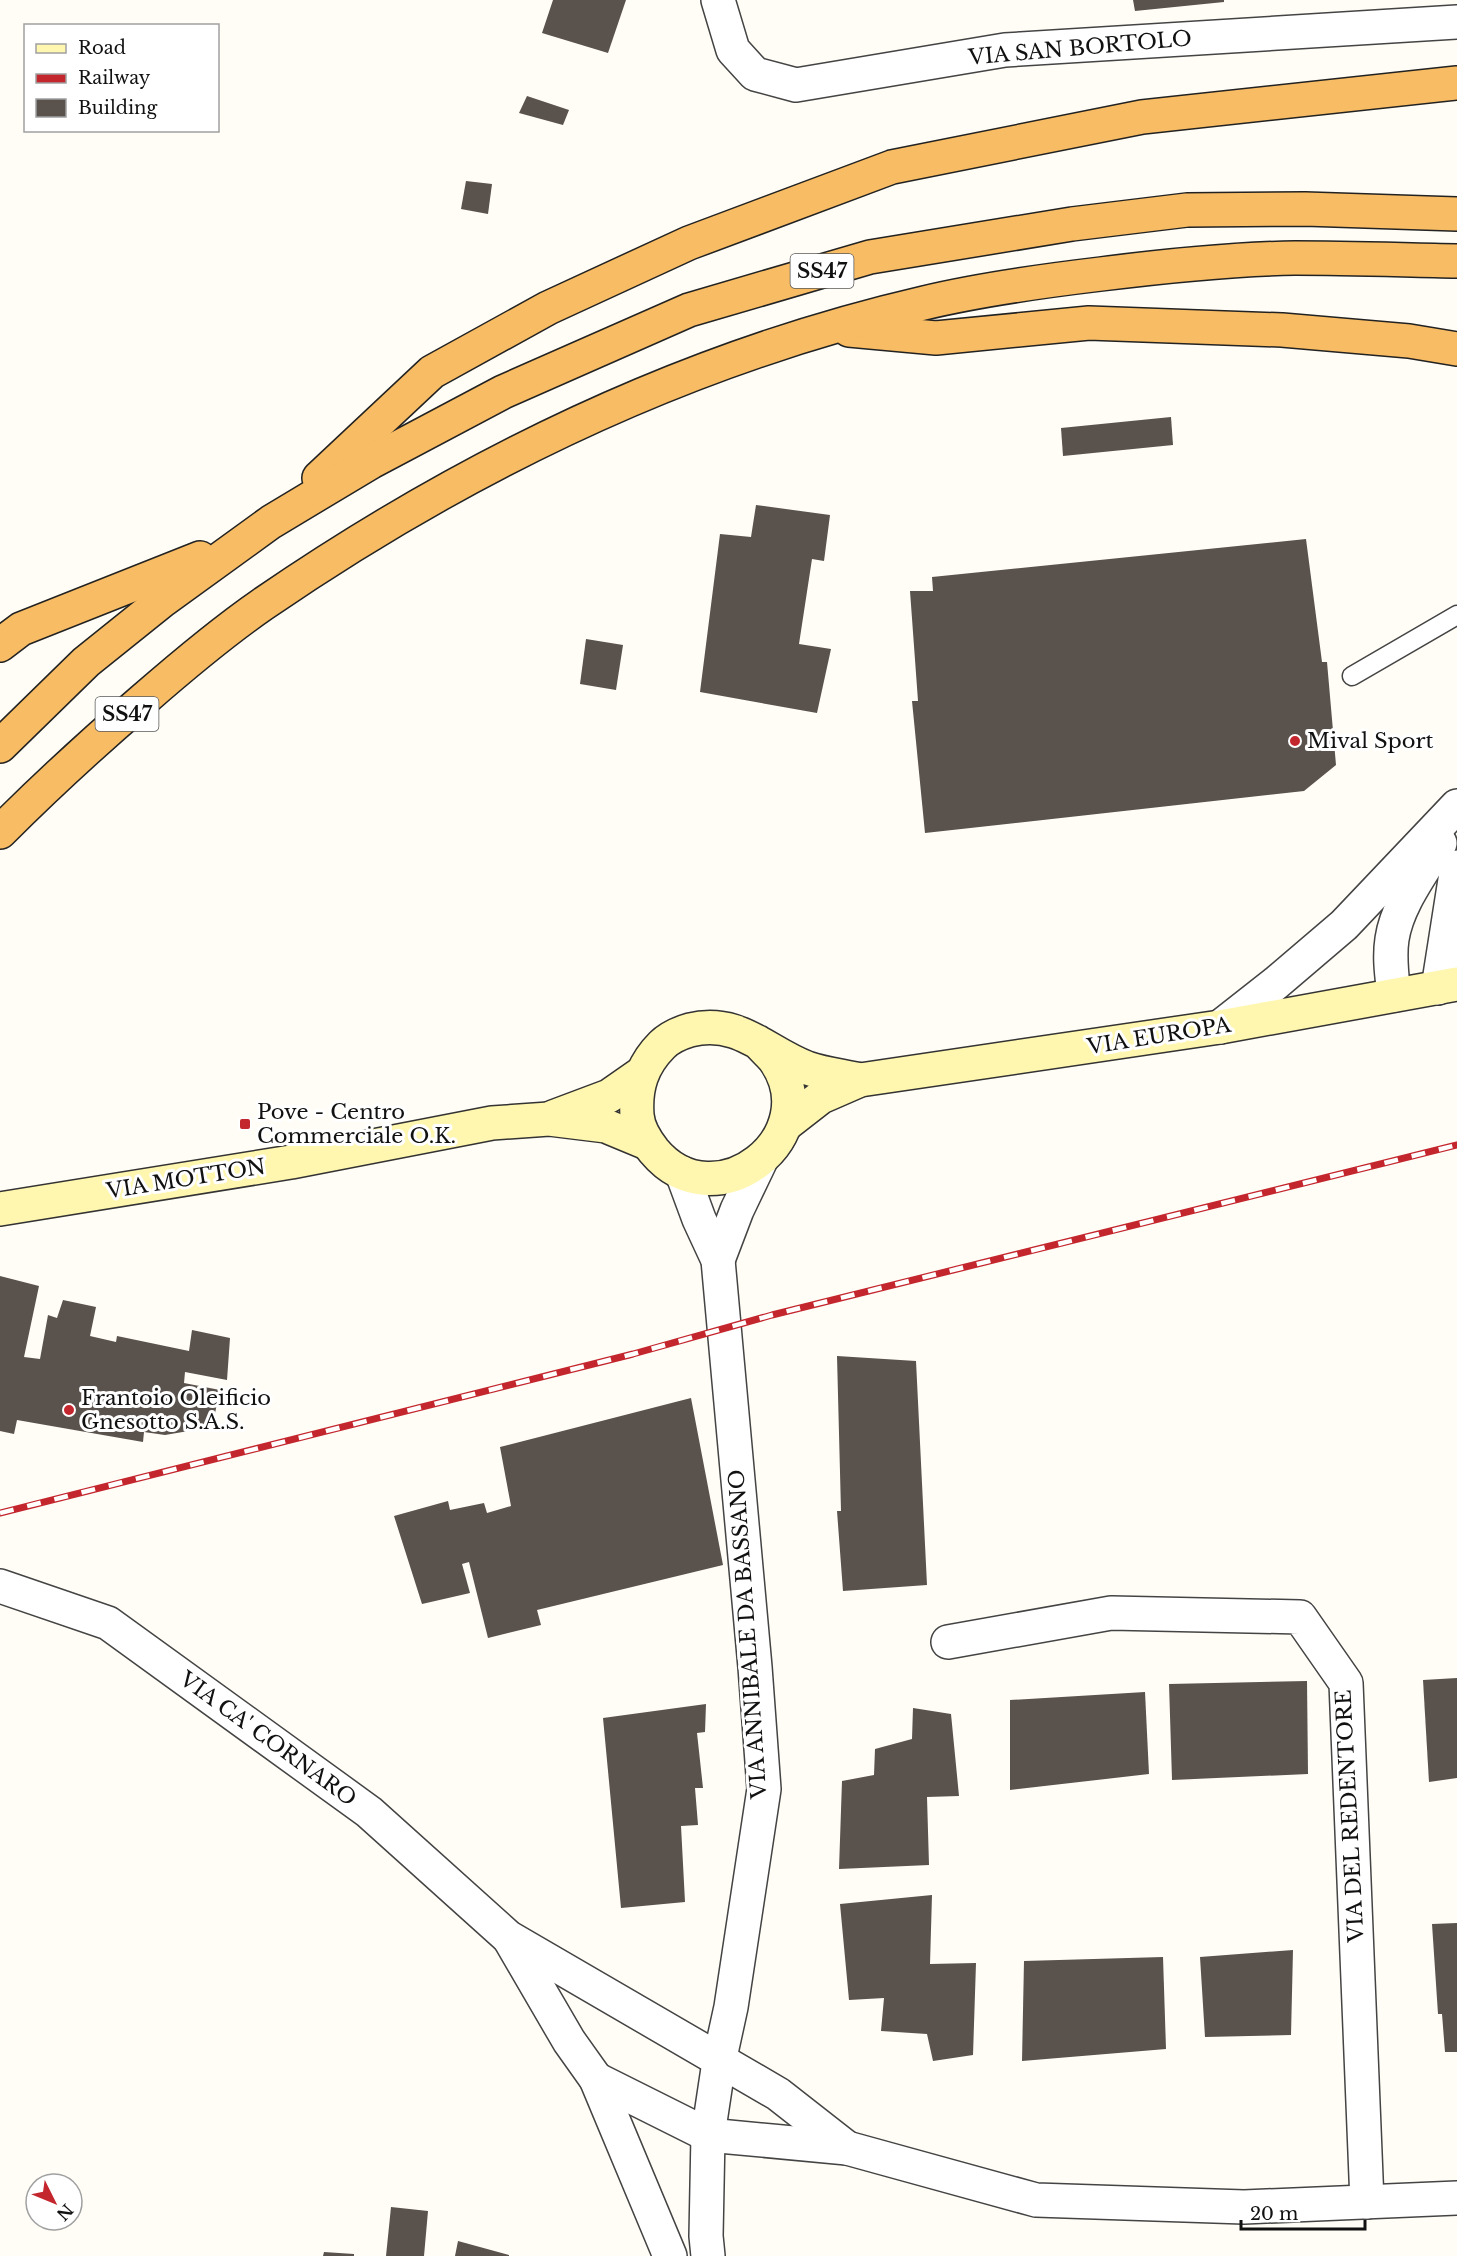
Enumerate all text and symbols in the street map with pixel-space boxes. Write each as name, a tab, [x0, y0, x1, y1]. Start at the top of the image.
legend	[24, 24, 219, 132]
street label: VIA SAN BORTOLO	[966, 25, 1193, 71]
text: Road	[78, 37, 126, 59]
text: Railway	[78, 67, 151, 89]
text: Building	[78, 97, 157, 119]
road number: SS47	[790, 254, 854, 288]
road number: SS47	[96, 697, 158, 731]
place label: Mival Sport	[1307, 728, 1433, 754]
marker: Mival Sport	[1288, 734, 1302, 748]
street label: VIA EUROPA	[1084, 1012, 1233, 1060]
place label: Pove - Centro Commerciale O.K.	[257, 1099, 456, 1149]
marker: Pove - Centro Commerciale O.K.	[238, 1117, 252, 1131]
street label: VIA MOTTON	[104, 1154, 268, 1205]
place label: Frantoio Oleificio Gnesotto S.A.S.	[81, 1385, 271, 1435]
marker: Frantoio Oleificio Gnesotto S.A.S.	[62, 1403, 76, 1417]
street label: VIA ANNIBALE DA BASSANO	[724, 1468, 773, 1801]
street label: VIA CA' CORNARO	[174, 1666, 361, 1812]
street label: VIA DEL REDENTORE	[1330, 1689, 1370, 1944]
north arrow	[24, 2172, 84, 2232]
scale bar	[1241, 2193, 1366, 2231]
text: N	[53, 2200, 77, 2225]
text: 20 m	[1250, 2203, 1298, 2225]

